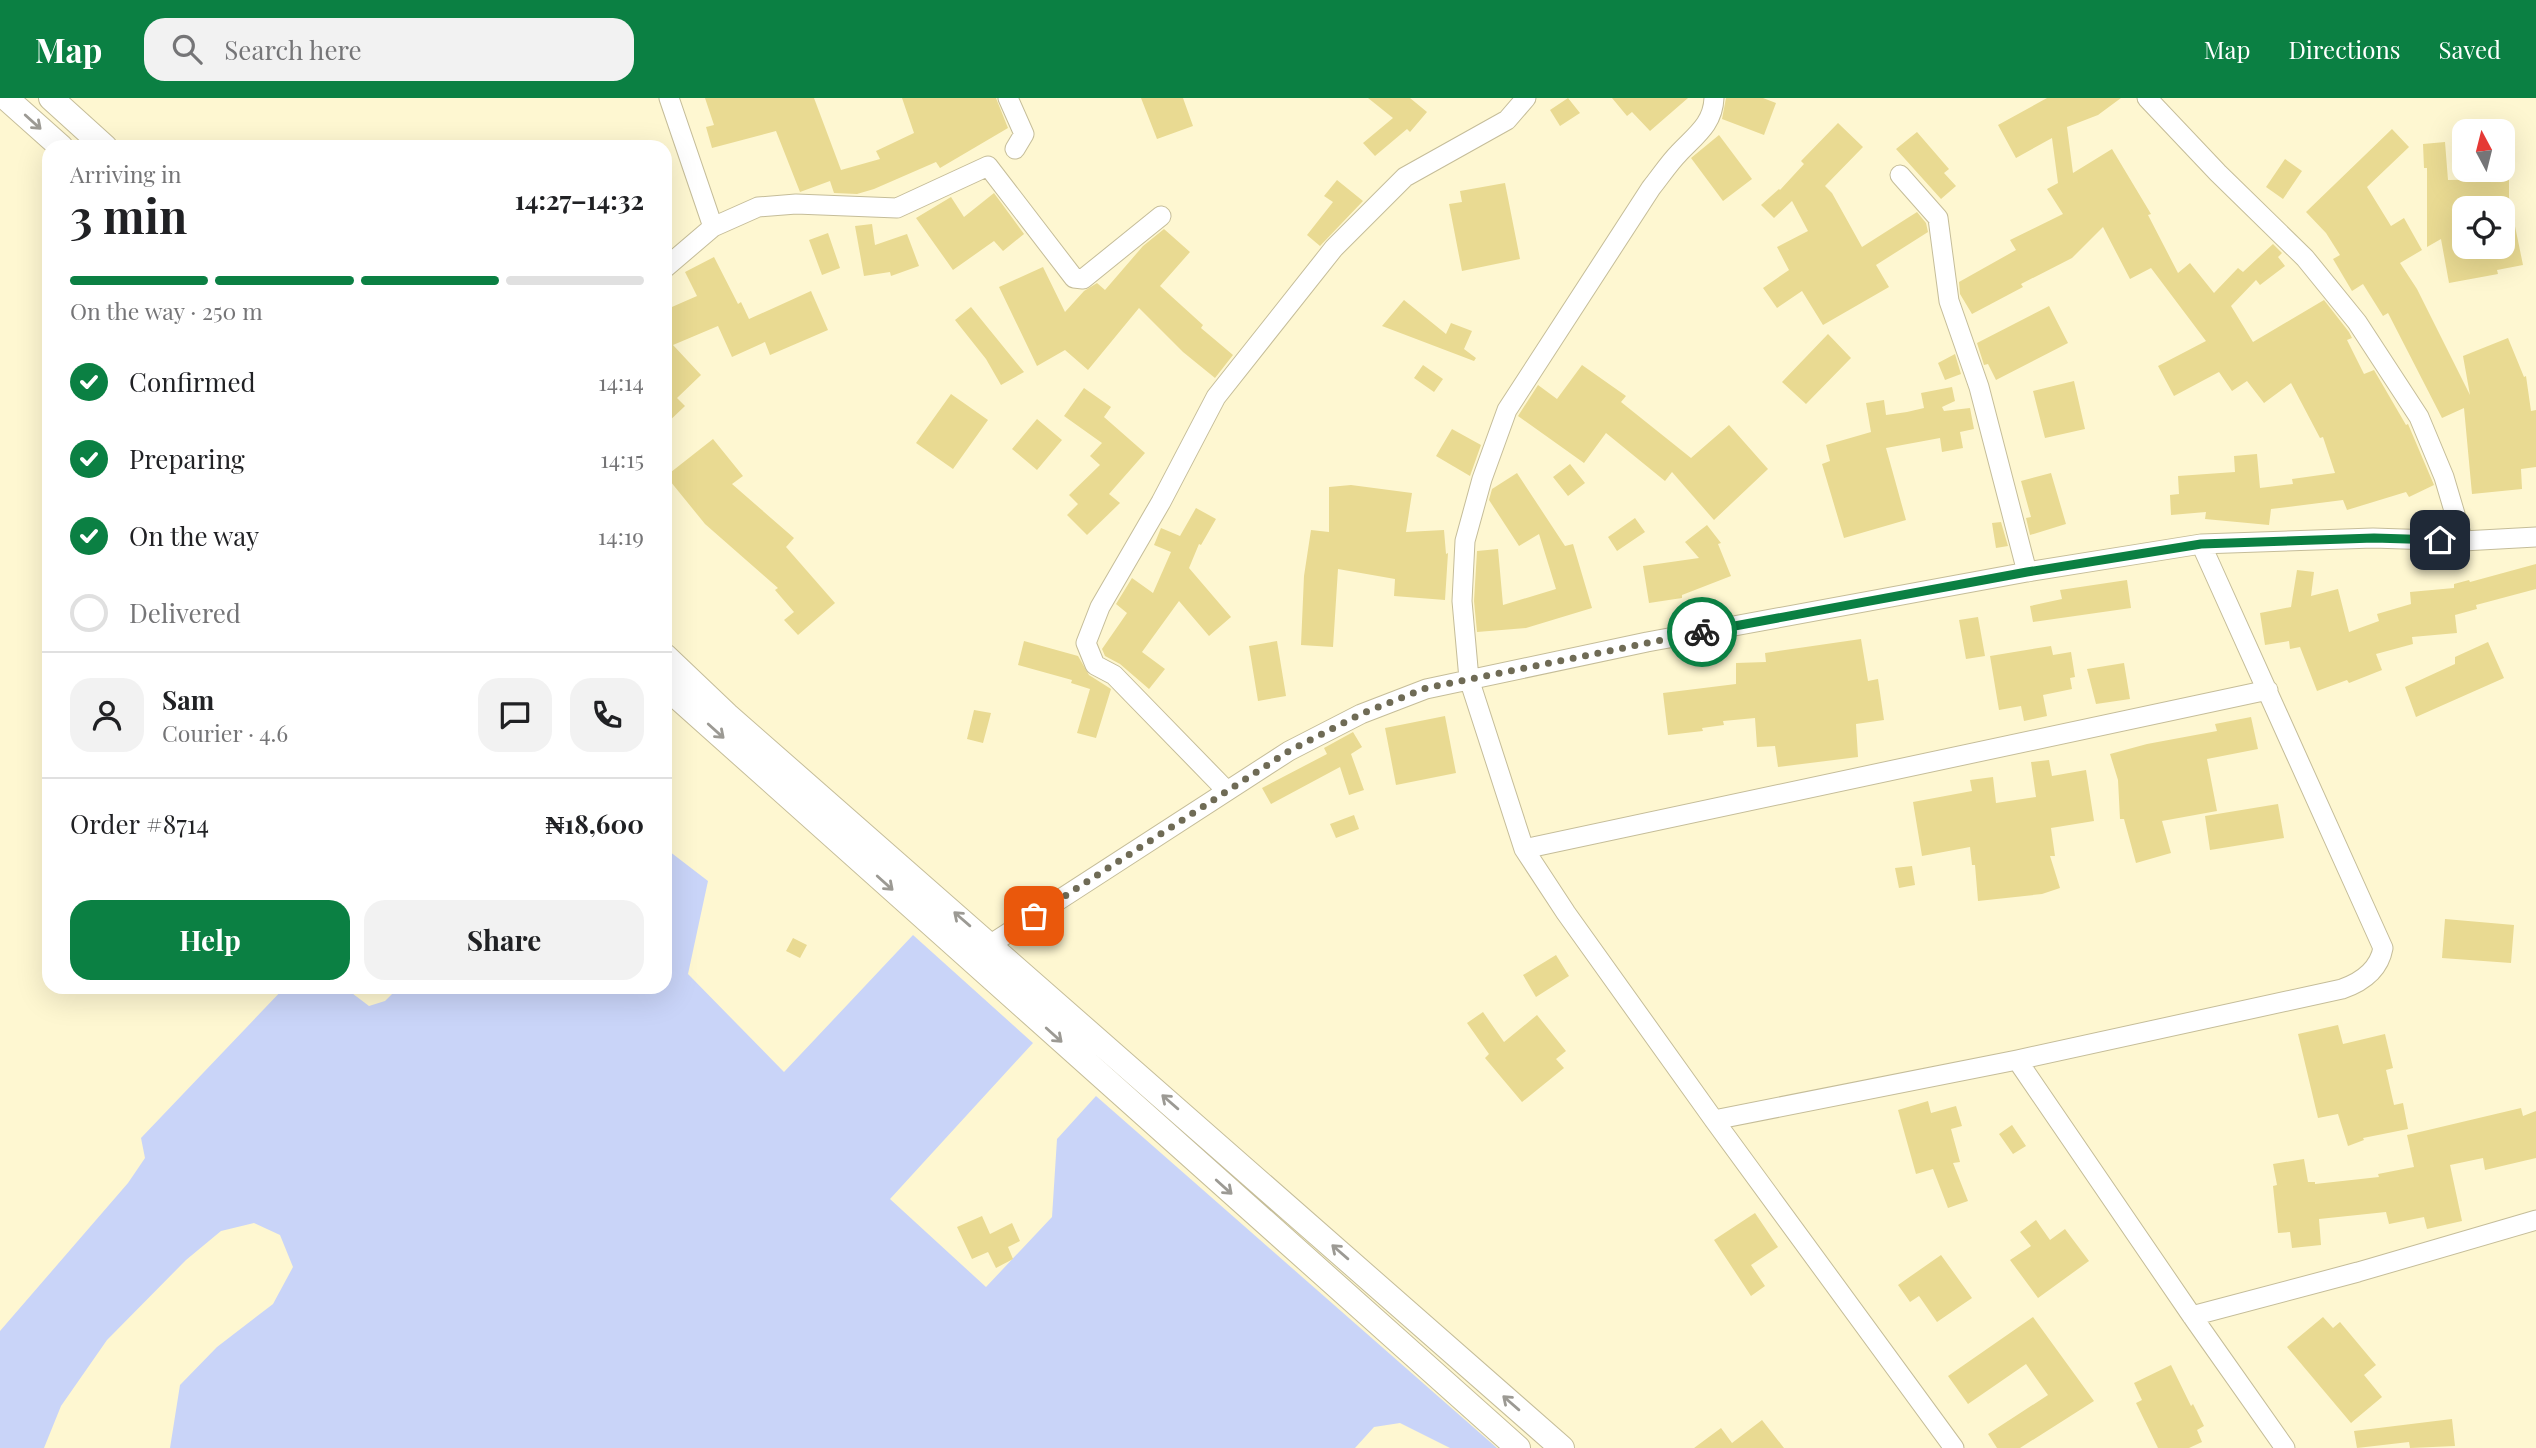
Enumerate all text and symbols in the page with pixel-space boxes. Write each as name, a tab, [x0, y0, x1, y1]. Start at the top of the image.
search box	[144, 18, 634, 81]
text: Map	[35, 27, 102, 71]
icon: search	[168, 30, 206, 68]
text: Search here	[224, 32, 362, 67]
text: Map	[2204, 33, 2250, 65]
text: Directions	[2288, 33, 2401, 65]
text: Saved	[2439, 33, 2501, 65]
one-way arrow	[24, 114, 42, 130]
north arrow	[2452, 119, 2515, 182]
map controls	[2452, 119, 2515, 259]
text: Arriving in	[70, 158, 182, 189]
text: 14:27–14:32	[515, 182, 644, 217]
text: 3 min	[70, 184, 187, 246]
button: locate	[2452, 196, 2515, 259]
text: On the way · 250 m	[70, 295, 263, 326]
icon: check	[70, 363, 108, 401]
text: Confirmed	[129, 364, 256, 399]
text: 14:14	[598, 366, 644, 397]
icon: check	[70, 440, 108, 478]
text: Preparing	[129, 441, 245, 476]
text: 14:15	[600, 443, 644, 474]
pin	[2410, 510, 2470, 570]
icon: check	[70, 517, 108, 555]
text: On the way	[129, 518, 259, 553]
text: 14:19	[598, 520, 644, 551]
icon: home	[2421, 521, 2459, 559]
text: Delivered	[129, 595, 241, 630]
courier	[1667, 597, 1737, 667]
icon: bike	[1683, 613, 1721, 651]
button: person	[70, 678, 144, 752]
button: chat	[478, 678, 552, 752]
button: phone	[570, 678, 644, 752]
text: Sam	[162, 682, 214, 717]
text: Courier · 4.6	[162, 717, 288, 748]
one-way arrow	[707, 723, 725, 739]
text: Order #8714	[70, 806, 209, 841]
text: ₦18,600	[546, 806, 644, 841]
one-way arrow	[876, 875, 893, 892]
pin	[1004, 886, 1064, 946]
icon: bag	[1015, 897, 1053, 935]
button: Help	[70, 900, 350, 980]
button: Share	[364, 900, 644, 980]
one-way arrow	[953, 911, 971, 927]
one-way arrow	[1045, 1027, 1063, 1043]
one-way arrow	[1162, 1093, 1179, 1110]
one-way arrow	[1215, 1179, 1233, 1195]
one-way arrow	[1331, 1244, 1349, 1260]
one-way arrow	[1502, 1395, 1520, 1411]

